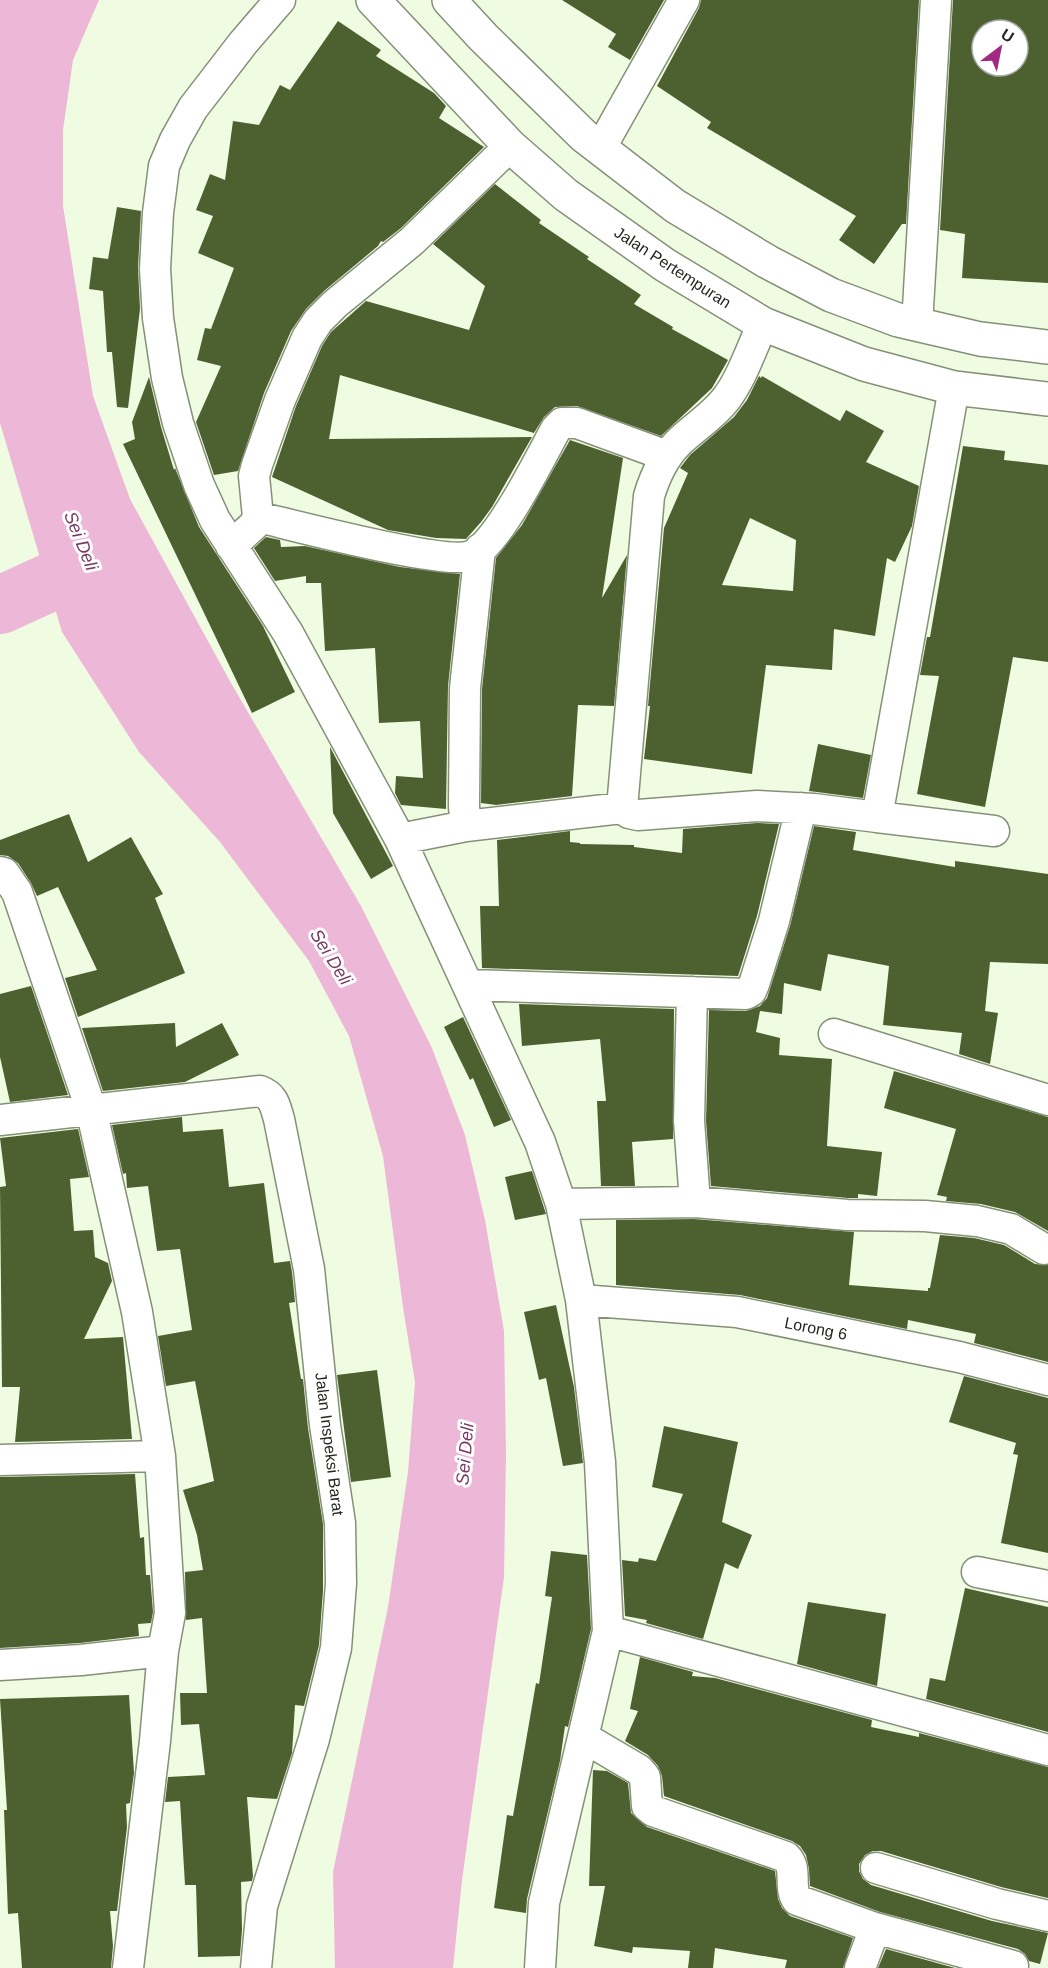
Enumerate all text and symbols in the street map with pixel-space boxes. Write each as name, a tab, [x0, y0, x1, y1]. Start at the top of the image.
north arrow	[970, 18, 1030, 78]
text: U	[998, 25, 1017, 46]
street label: Jalan Pertempuran	[611, 223, 734, 311]
water label: Sei Deli	[60, 508, 102, 574]
water label: Sei Deli	[306, 925, 356, 989]
street label: Lorong 6	[783, 1314, 849, 1343]
street label: Jalan Inspeksi Barat	[312, 1372, 347, 1517]
water label: Sei Deli	[452, 1421, 478, 1486]

